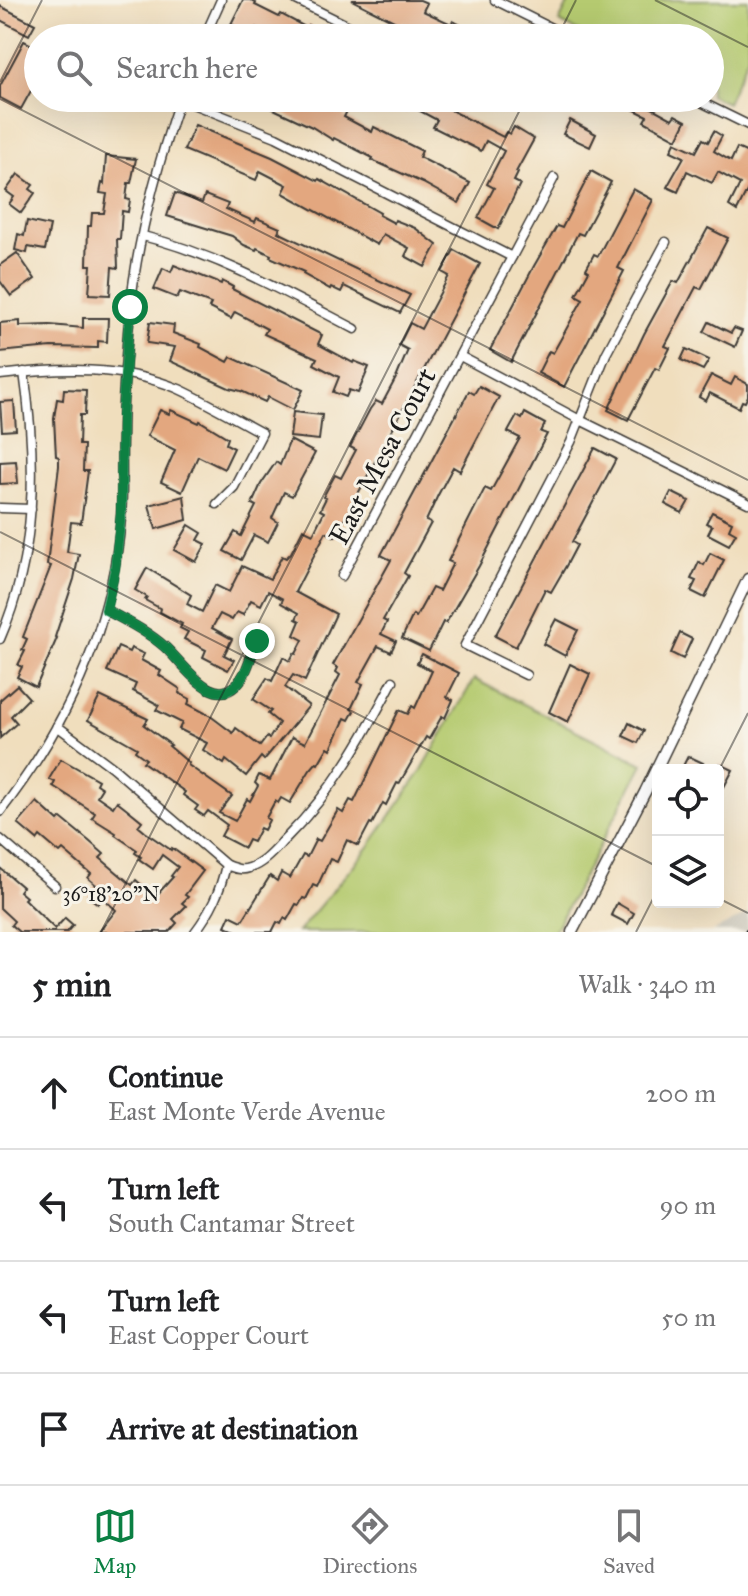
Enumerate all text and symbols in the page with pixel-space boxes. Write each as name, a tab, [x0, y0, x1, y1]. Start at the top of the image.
search box	[24, 24, 724, 112]
icon: search	[52, 46, 96, 90]
text: Search here	[116, 50, 258, 86]
route start	[112, 289, 148, 325]
street label: East Mesa Court	[321, 362, 444, 551]
route end	[239, 623, 275, 659]
map controls	[652, 764, 724, 908]
button: locate	[652, 764, 724, 836]
button: layers	[652, 836, 724, 908]
text: 36°18'20"N	[63, 882, 159, 906]
text: 5 min	[32, 964, 111, 1005]
text: Walk · 340 m	[578, 968, 716, 1000]
text: Continue	[108, 1059, 223, 1095]
icon: ahead	[32, 1071, 76, 1115]
text: 200 m	[645, 1077, 716, 1109]
text: East Monte Verde Avenue	[108, 1095, 386, 1127]
text: Turn left	[108, 1171, 219, 1207]
icon: left	[32, 1183, 76, 1227]
text: 90 m	[659, 1189, 716, 1221]
text: South Cantamar Street	[108, 1207, 355, 1239]
text: Turn left	[108, 1283, 219, 1319]
icon: left	[32, 1295, 76, 1339]
text: 50 m	[661, 1301, 716, 1333]
text: East Copper Court	[108, 1319, 309, 1351]
icon: arrive	[32, 1407, 76, 1451]
text: Arrive at destination	[108, 1411, 358, 1447]
tab: Map	[93, 1504, 137, 1579]
tab: Directions	[322, 1504, 417, 1579]
tab: Saved	[603, 1504, 655, 1579]

